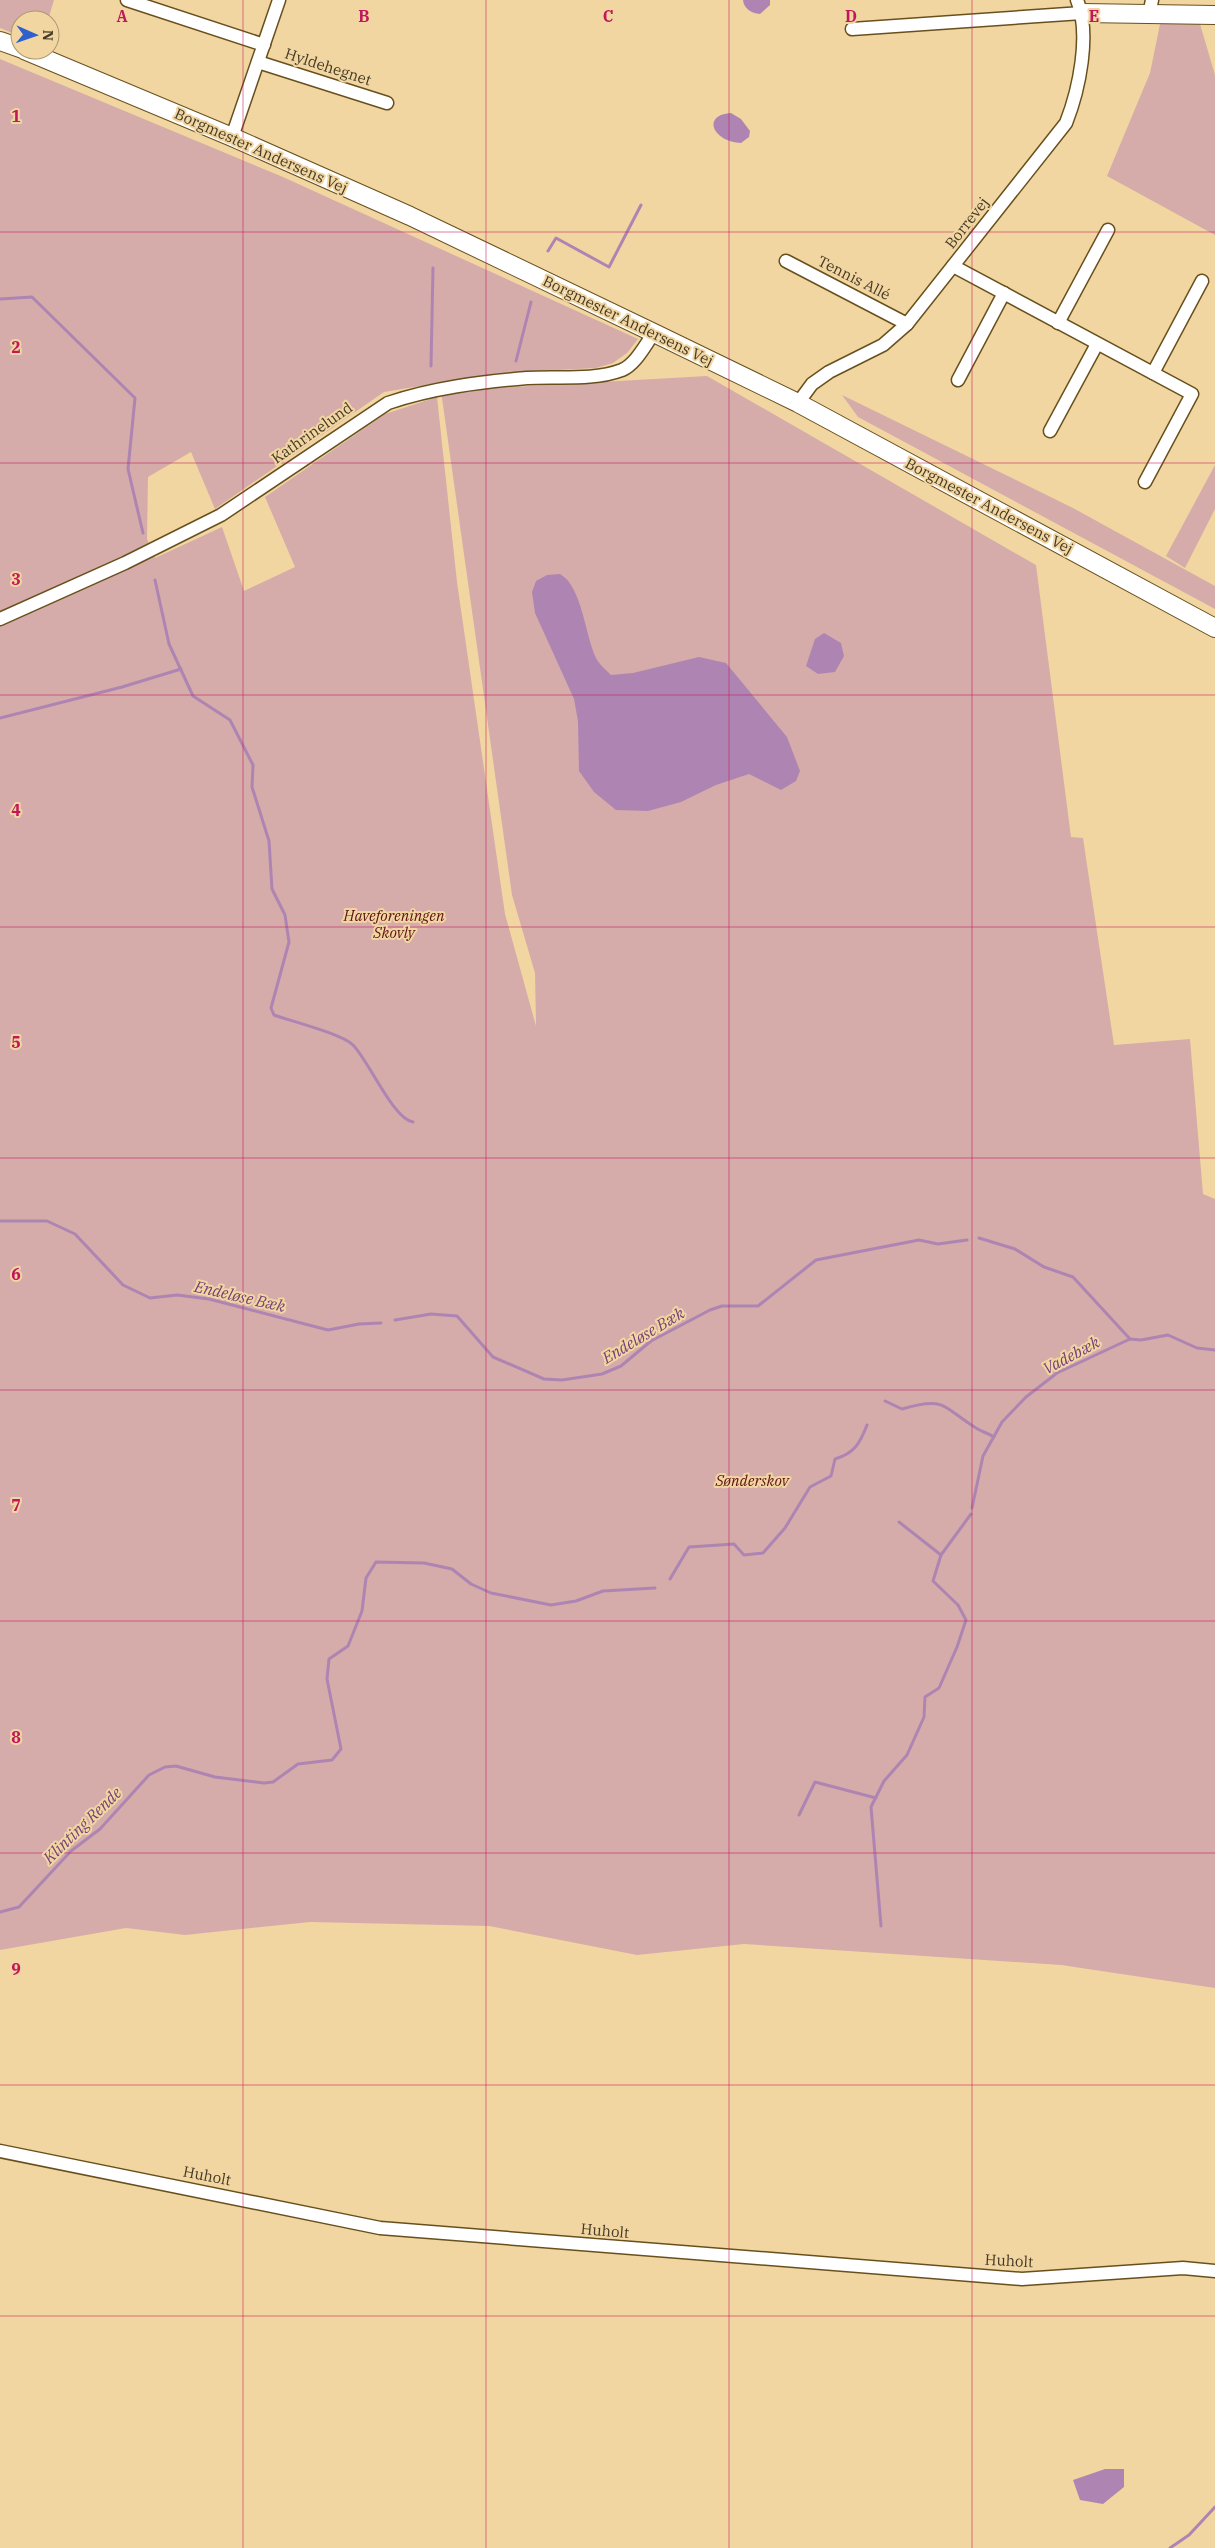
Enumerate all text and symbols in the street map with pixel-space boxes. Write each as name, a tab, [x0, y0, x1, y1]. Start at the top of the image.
text: A	[116, 6, 128, 26]
text: B	[358, 6, 370, 26]
text: C	[603, 6, 613, 26]
text: D	[845, 6, 857, 26]
text: E	[1089, 6, 1099, 26]
north arrow	[10, 10, 60, 60]
text: N	[39, 30, 57, 41]
street label: Hyldehegnet	[282, 44, 374, 89]
street label: Borgmester Andersens Vej	[172, 104, 351, 197]
text: 1	[11, 106, 21, 126]
street label: Borrevej	[941, 193, 993, 252]
street label: Tennis Allé	[815, 251, 894, 304]
street label: Borgmester Andersens Vej	[540, 271, 717, 370]
text: 2	[11, 337, 21, 357]
street label: Kathrinelund	[268, 398, 356, 467]
street label: Borgmester Andersens Vej	[902, 453, 1076, 558]
text: 3	[11, 569, 21, 589]
text: 4	[11, 800, 21, 820]
park label: Haveforeningen Skovly	[343, 906, 445, 942]
text: 5	[11, 1032, 21, 1052]
text: 6	[11, 1264, 21, 1284]
water label: Endeløse Bæk	[192, 1276, 288, 1316]
water label: Endeløse Bæk	[597, 1302, 688, 1368]
water label: Vadebæk	[1039, 1332, 1103, 1378]
park label: Sønderskov	[714, 1471, 790, 1490]
text: 7	[11, 1495, 21, 1515]
text: 8	[11, 1727, 21, 1747]
water label: Klinting Rende	[38, 1783, 125, 1868]
text: 9	[11, 1959, 21, 1979]
street label: Huholt	[181, 2162, 233, 2189]
street label: Huholt	[580, 2219, 630, 2242]
street label: Huholt	[984, 2250, 1034, 2271]

